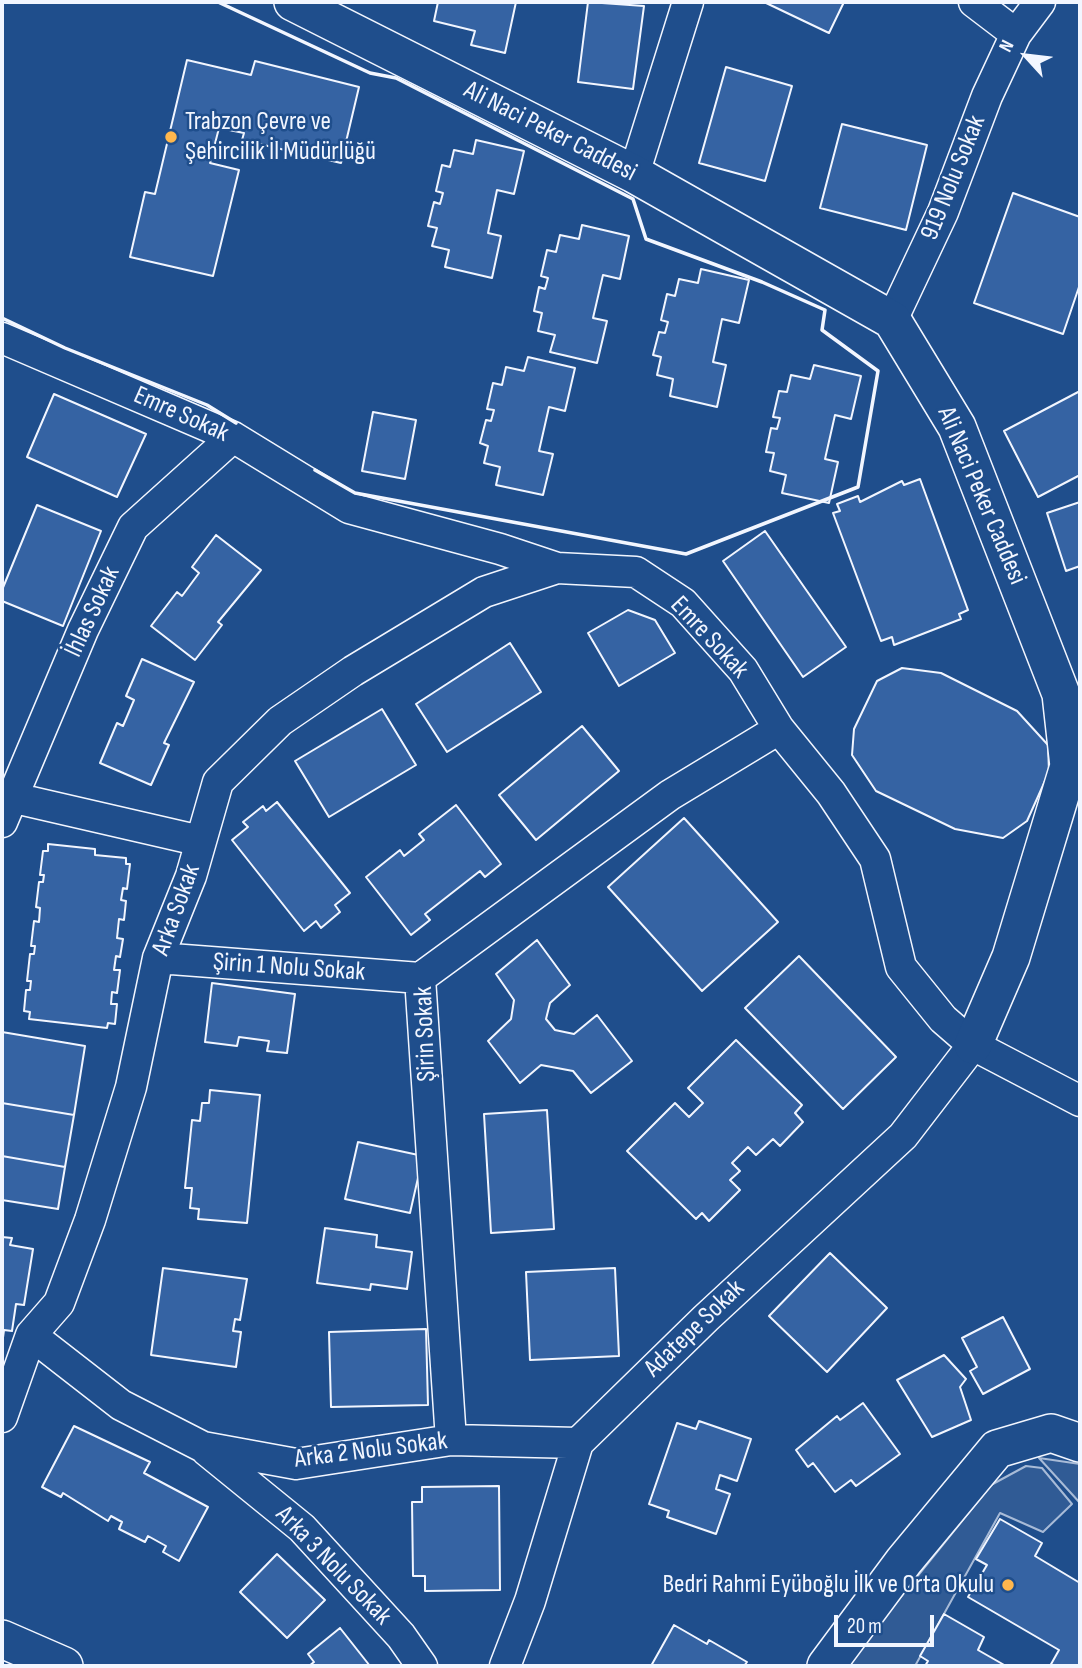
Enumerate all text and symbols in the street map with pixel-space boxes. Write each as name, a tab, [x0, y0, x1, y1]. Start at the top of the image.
north arrow	[991, 21, 1061, 91]
text: N	[994, 36, 1019, 56]
street label: Ali Naci Peker Caddesi	[458, 75, 642, 189]
place label: Trabzon Çevre ve Şehircilik İl Müdürlüğü	[185, 106, 376, 168]
street label: 919 Nolu Sokak	[915, 111, 993, 245]
marker: Trabzon Çevre ve Şehircilik İl Müdürlüğü	[163, 129, 179, 145]
street label: Emre Sokak	[129, 380, 233, 450]
street label: Ali Naci Peker Caddesi	[930, 402, 1032, 590]
street label: İhlas Sokak	[58, 562, 128, 662]
street label: Emre Sokak	[663, 590, 755, 686]
street label: Arka Sokak	[146, 860, 208, 960]
street label: Şirin 1 Nolu Sokak	[212, 947, 366, 989]
street label: Şirin Sokak	[409, 986, 443, 1082]
street label: Adatepe Sokak	[639, 1274, 751, 1384]
street label: Arka 2 Nolu Sokak	[293, 1426, 449, 1476]
street label: Arka 3 Nolu Sokak	[268, 1500, 398, 1632]
place label: Bedri Rahmi Eyüboğlu İlk ve Orta Okulu	[662, 1569, 994, 1601]
marker: Bedri Rahmi Eyüboğlu İlk ve Orta Okulu	[1000, 1577, 1016, 1593]
scale bar	[837, 1602, 937, 1646]
text: 20 m	[847, 1614, 882, 1639]

